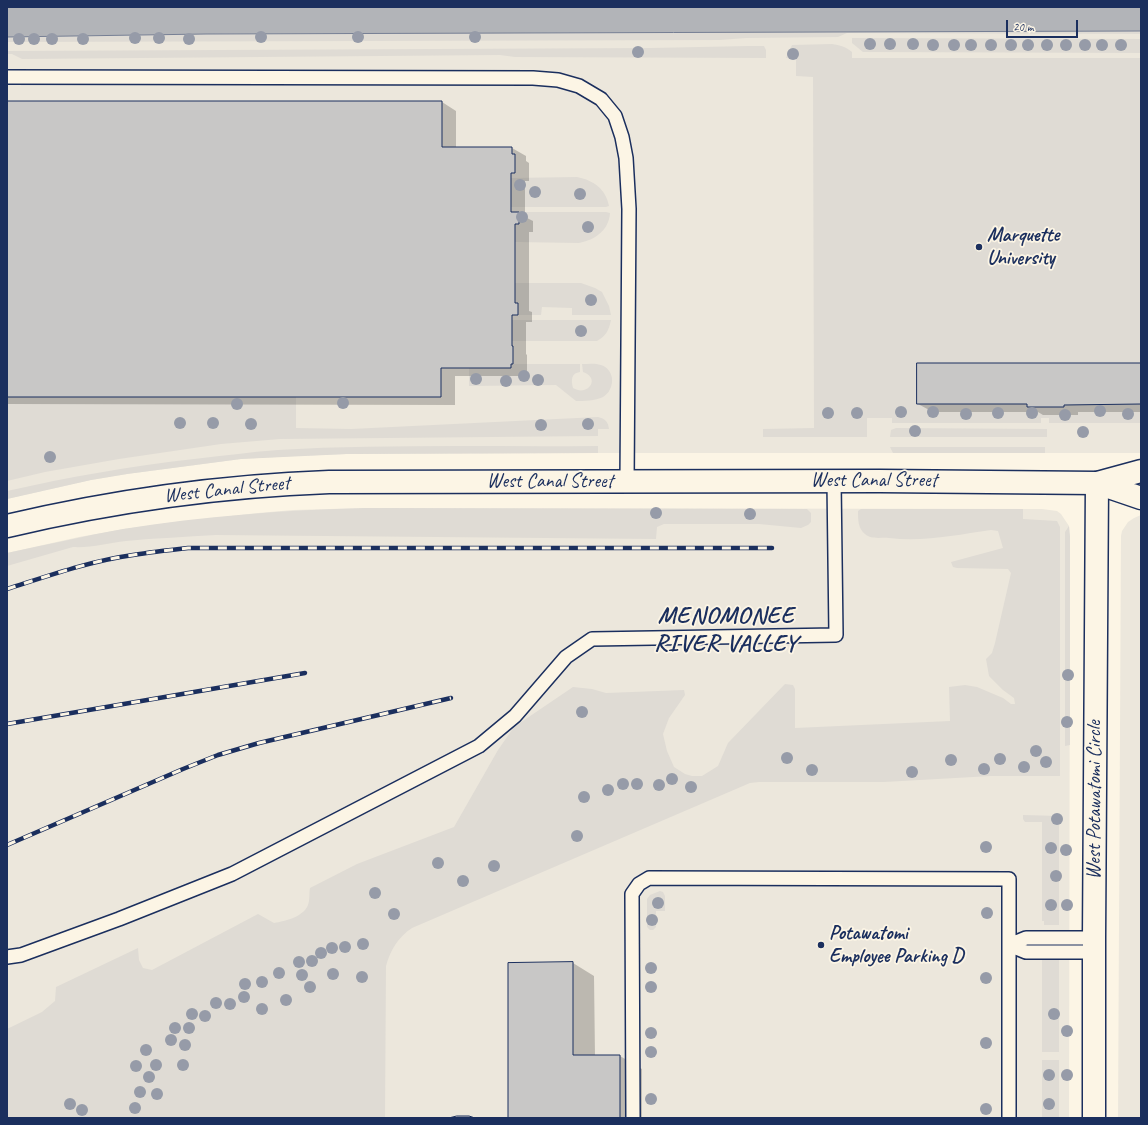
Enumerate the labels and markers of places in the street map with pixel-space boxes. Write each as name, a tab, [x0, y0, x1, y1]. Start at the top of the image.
place label: Marquette University	[987, 224, 1059, 271]
marker: Marquette University	[974, 242, 984, 252]
place label: Potawatomi Employee Parking D	[829, 922, 963, 969]
marker: Potawatomi Employee Parking D	[816, 940, 826, 950]

